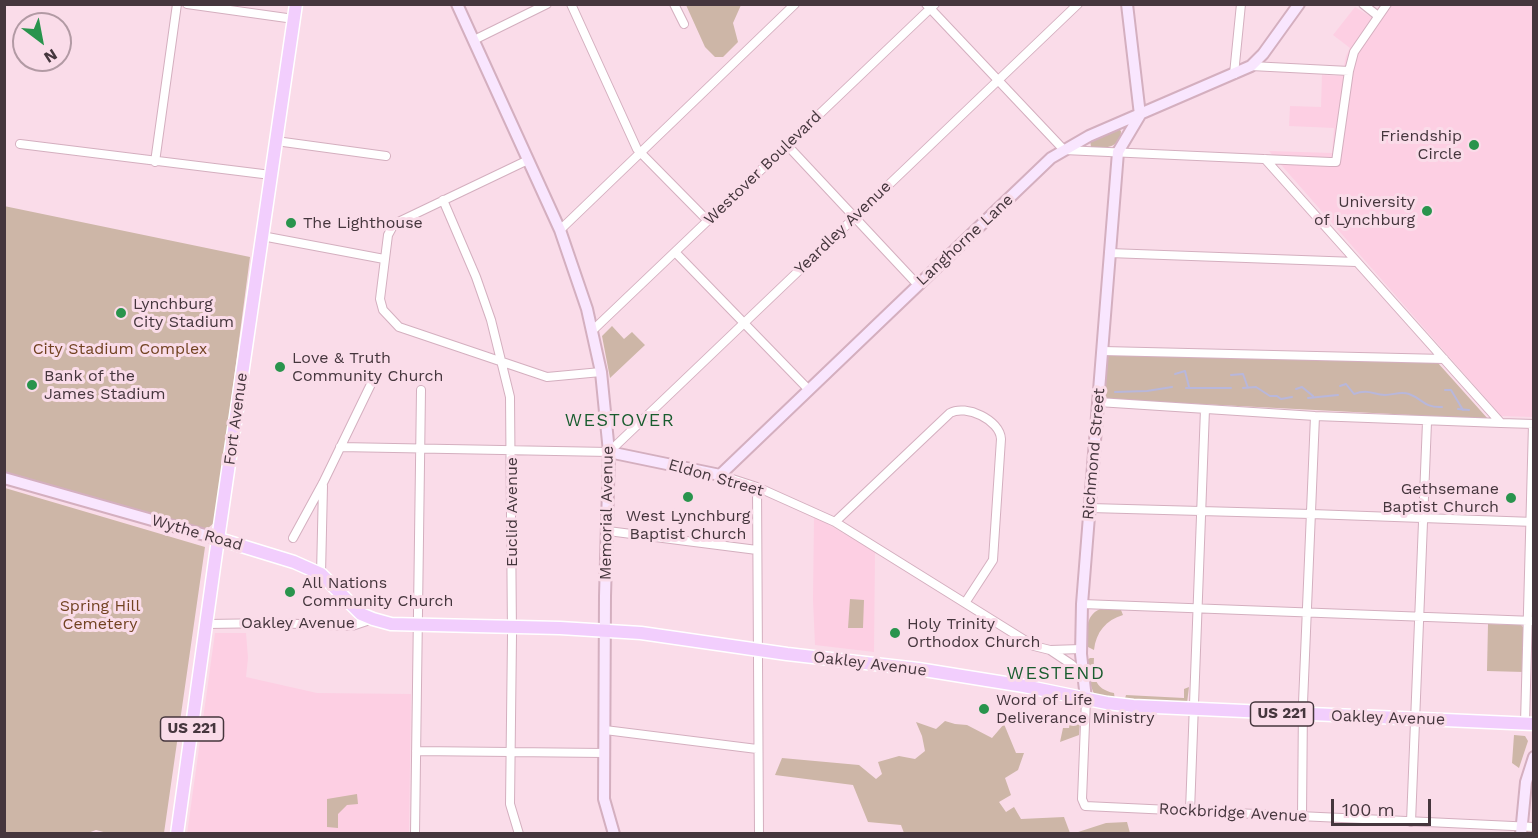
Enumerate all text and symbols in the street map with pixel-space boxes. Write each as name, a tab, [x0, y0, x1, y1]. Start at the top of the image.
north arrow	[12, 12, 72, 72]
text: N	[41, 45, 61, 67]
street label: Westover Boulevard	[700, 107, 826, 229]
place label: Friendship Circle	[1380, 126, 1462, 164]
marker: Friendship Circle	[1467, 138, 1481, 152]
street label: Yeardley Avenue	[791, 177, 895, 279]
street label: Langhorne Lane	[913, 190, 1017, 290]
place label: University of Lynchburg	[1314, 192, 1415, 230]
marker: University of Lynchburg	[1420, 204, 1434, 218]
place label: The Lighthouse	[303, 213, 423, 233]
marker: The Lighthouse	[284, 216, 298, 230]
place label: Lynchburg City Stadium	[133, 294, 234, 332]
marker: Lynchburg City Stadium	[114, 306, 128, 320]
park label: City Stadium Complex	[33, 339, 207, 359]
place label: Love & Truth Community Church	[292, 348, 443, 386]
marker: Love & Truth Community Church	[273, 360, 287, 374]
place label: Bank of the James Stadium	[44, 366, 166, 404]
street label: Fort Avenue	[220, 371, 252, 467]
marker: Bank of the James Stadium	[25, 378, 39, 392]
street label: Richmond Street	[1079, 387, 1109, 521]
district label: WESTOVER	[565, 410, 675, 432]
street label: Memorial Avenue	[596, 446, 618, 580]
street label: Eldon Street	[666, 455, 766, 501]
street label: Euclid Avenue	[502, 457, 522, 567]
place label: Gethsemane Baptist Church	[1382, 479, 1499, 517]
marker: West Lynchburg Baptist Church	[681, 490, 695, 504]
marker: Gethsemane Baptist Church	[1504, 491, 1518, 505]
place label: West Lynchburg Baptist Church	[626, 506, 750, 544]
street label: Wythe Road	[149, 511, 245, 555]
place label: All Nations Community Church	[302, 573, 453, 611]
marker: All Nations Community Church	[283, 585, 297, 599]
park label: Spring Hill Cemetery	[60, 596, 140, 634]
street label: Oakley Avenue	[241, 613, 355, 633]
place label: Holy Trinity Orthodox Church	[907, 614, 1040, 652]
marker: Holy Trinity Orthodox Church	[888, 626, 902, 640]
street label: Oakley Avenue	[812, 648, 928, 680]
district label: WESTEND	[1007, 663, 1105, 685]
place label: Word of Life Deliverance Ministry	[996, 690, 1154, 728]
marker: Word of Life Deliverance Ministry	[977, 702, 991, 716]
road number: US 221	[1250, 702, 1314, 726]
street label: Oakley Avenue	[1331, 706, 1445, 730]
road number: US 221	[160, 717, 224, 741]
scale bar	[1334, 787, 1434, 825]
text: 100 m	[1342, 799, 1395, 820]
street label: Rockbridge Avenue	[1158, 800, 1308, 826]

